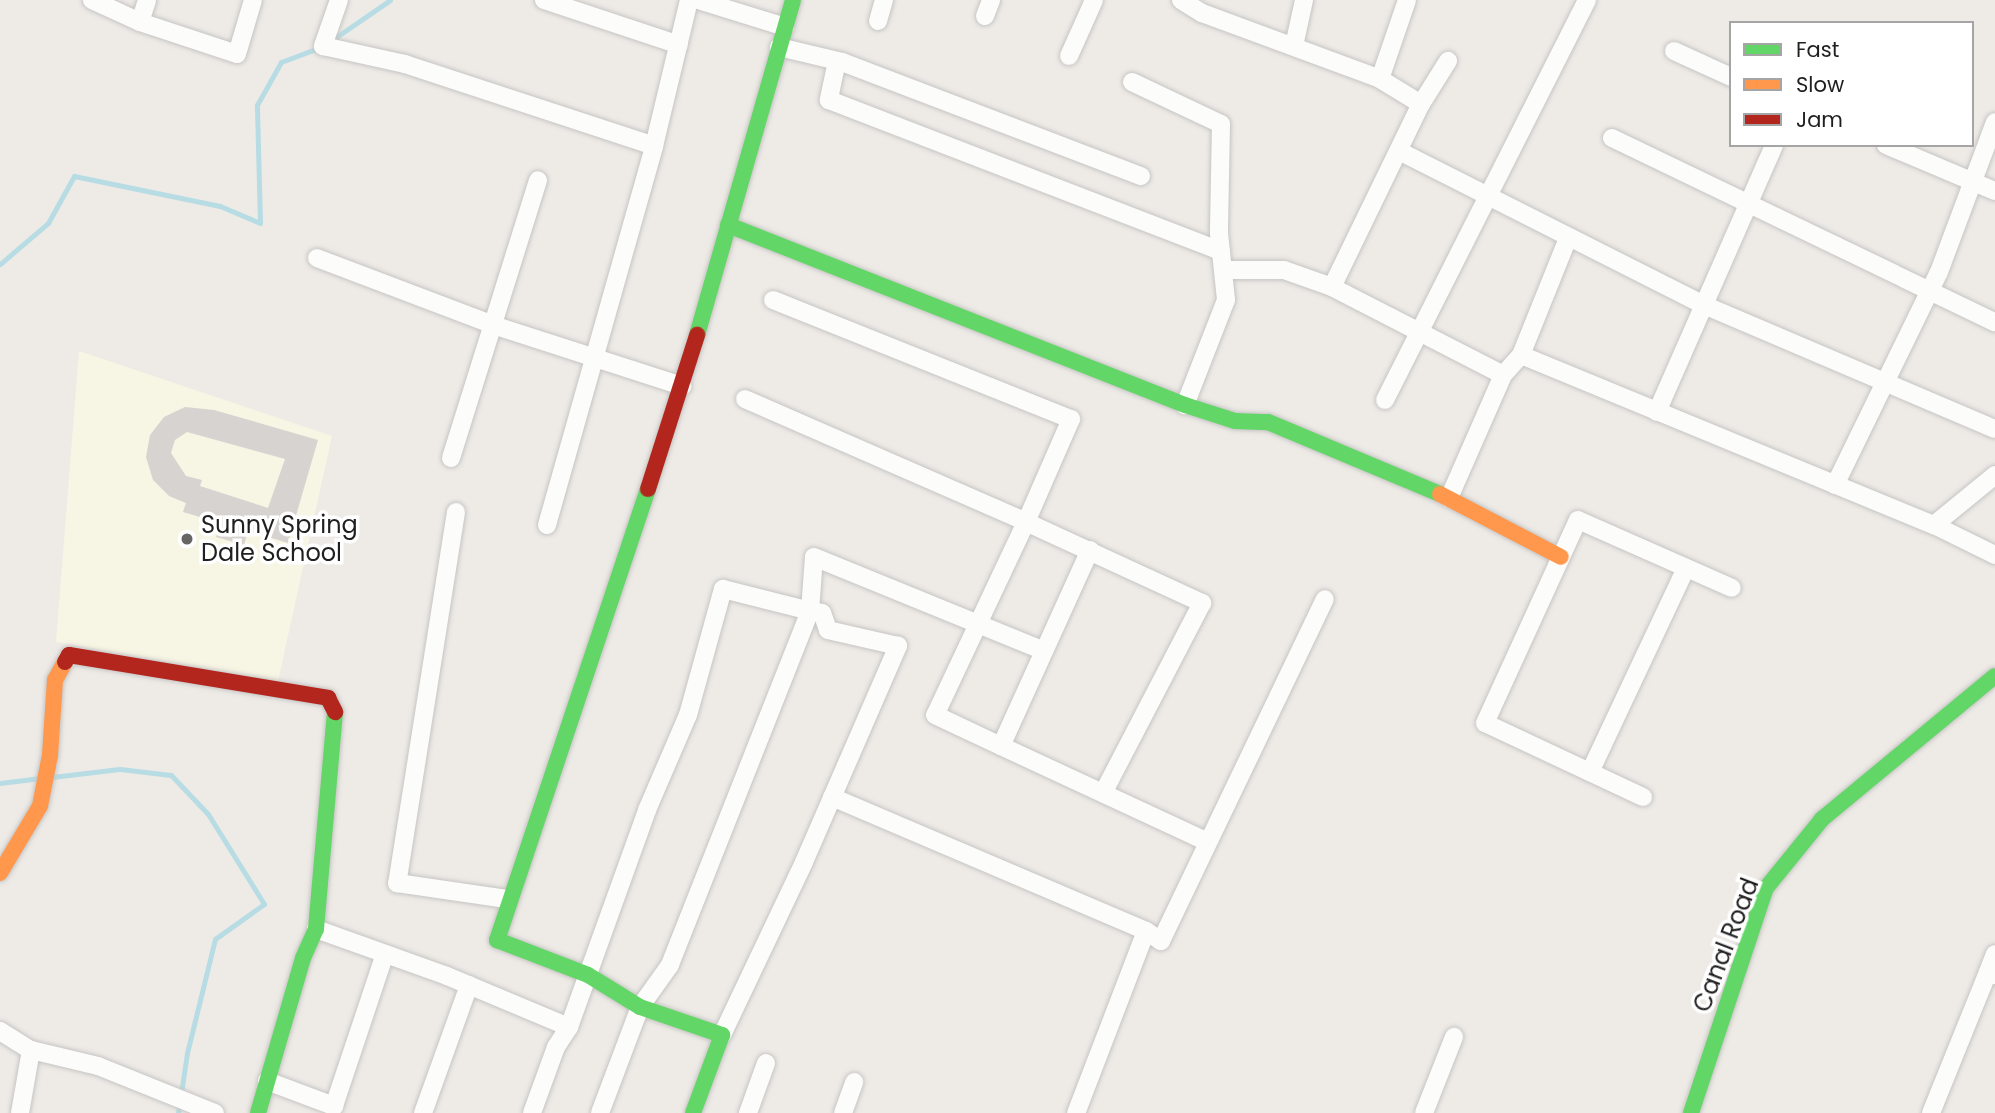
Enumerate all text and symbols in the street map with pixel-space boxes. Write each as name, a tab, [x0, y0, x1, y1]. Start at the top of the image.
legend	[1729, 21, 1974, 147]
text: Fast	[1796, 35, 1839, 64]
text: Slow	[1796, 70, 1844, 99]
text: Jam	[1796, 105, 1843, 134]
place label: Sunny Spring Dale School	[201, 511, 358, 567]
marker: Sunny Spring Dale School	[179, 531, 195, 547]
street label: Canal Road	[1687, 874, 1765, 1016]

